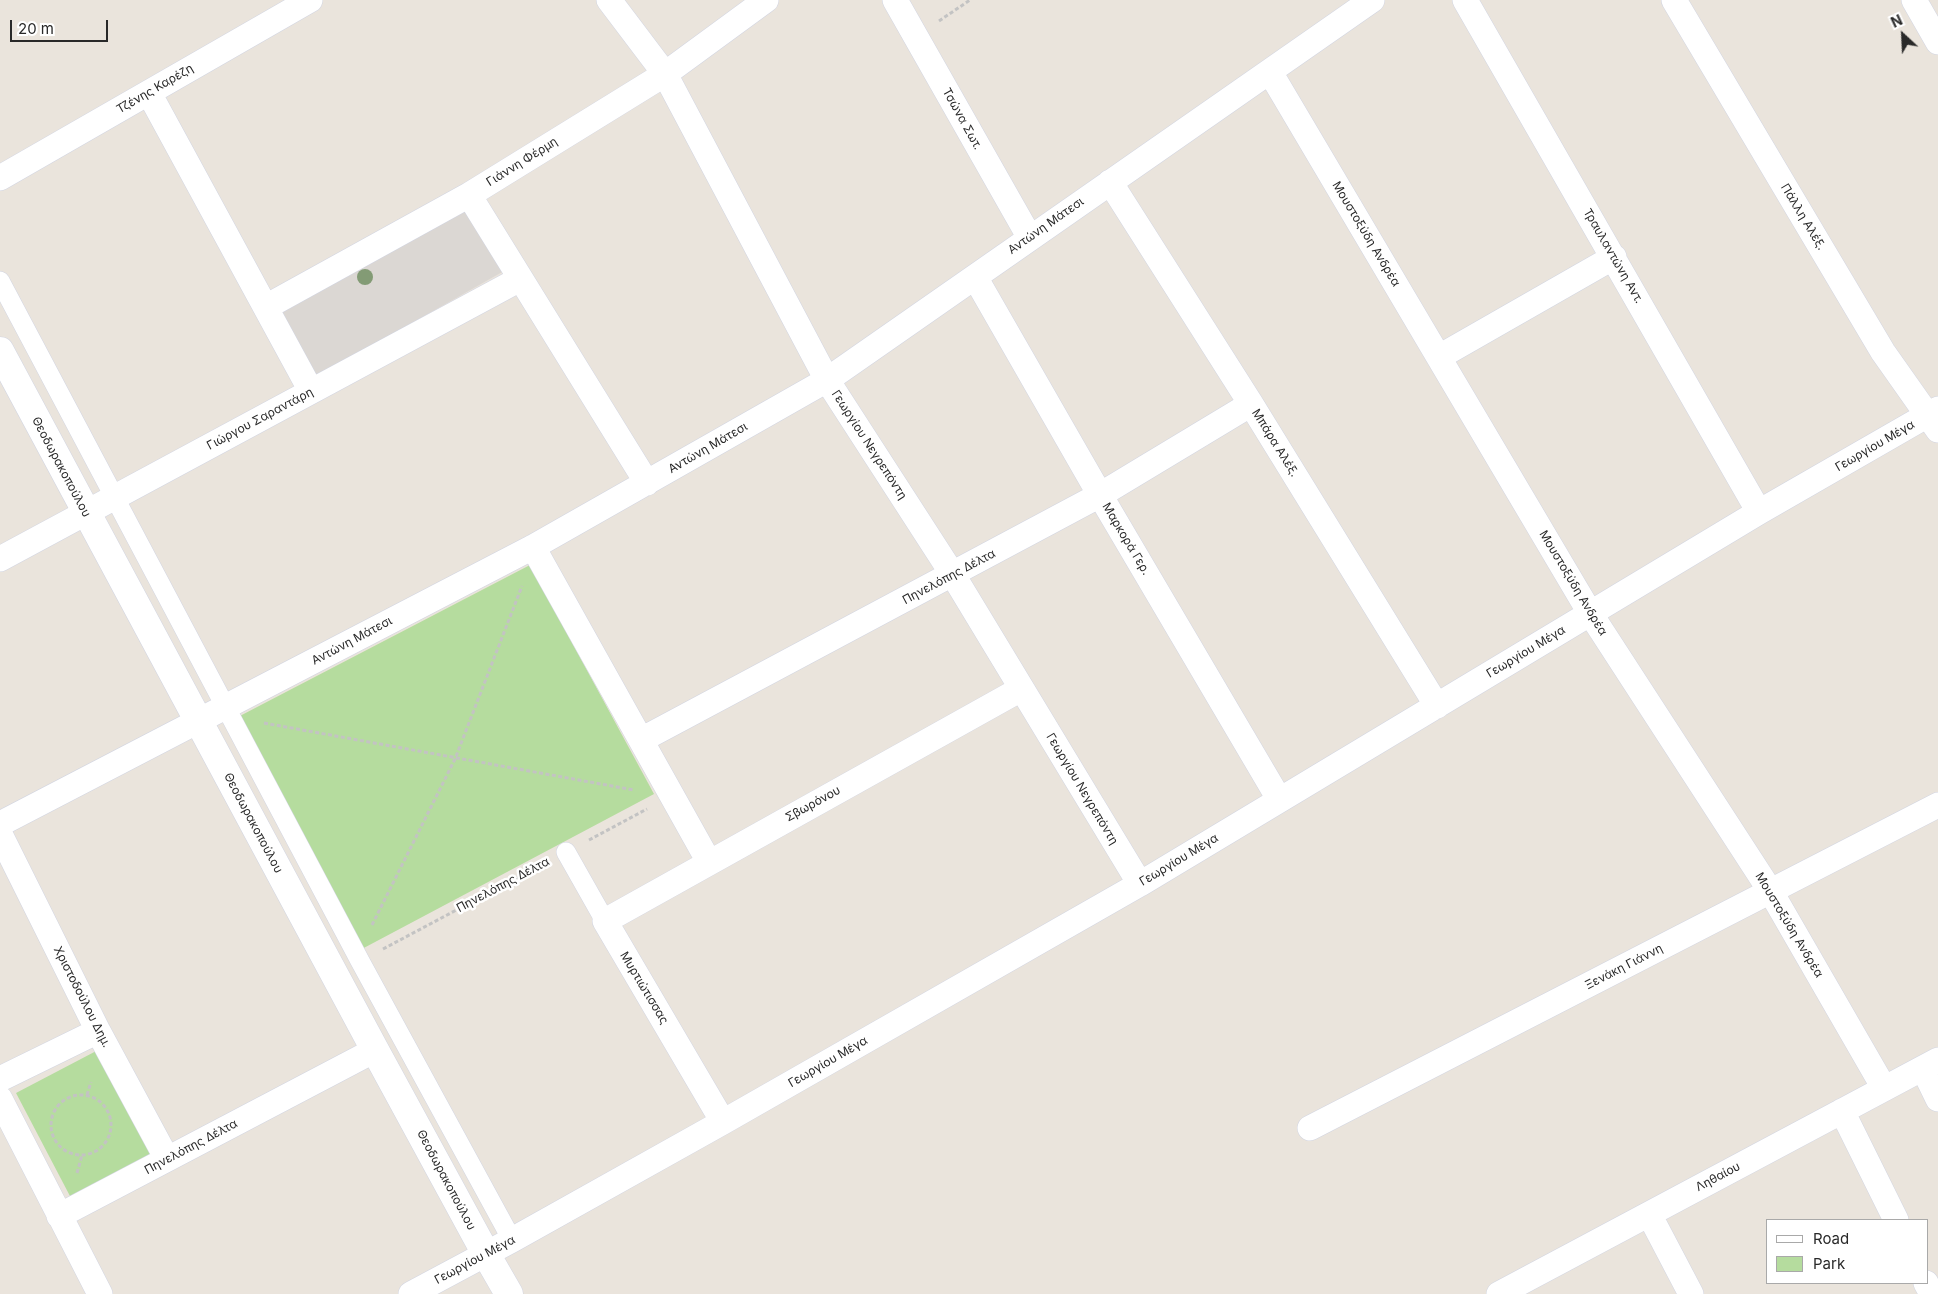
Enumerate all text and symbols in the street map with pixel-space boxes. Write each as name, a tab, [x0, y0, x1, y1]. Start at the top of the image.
scale bar	[12, 10, 110, 42]
north arrow	[1878, 10, 1928, 60]
text: N	[1888, 11, 1905, 31]
text: 20 m	[18, 19, 54, 38]
street label: Τζένης Καρέζη	[114, 61, 196, 117]
street label: Τσώνα Σωτ.	[939, 86, 985, 152]
street label: Γιάννη Φέρμη	[484, 134, 560, 190]
street label: Μουστοξύδη Ανδρέα	[1329, 179, 1403, 289]
street label: Πάλλη Αλέξ.	[1778, 181, 1828, 253]
street label: Αντώνη Μάτεσι	[1005, 195, 1087, 257]
street label: Τραυλαντώνη Αντ.	[1580, 206, 1646, 306]
street label: Γιώργου Σαραντάρη	[204, 385, 316, 453]
street label: Γεωργίου Νεγρεπόντη	[828, 388, 910, 502]
street label: Μπάρα Αλέξ.	[1248, 407, 1302, 479]
street label: Θεοδωρακοπούλου	[28, 414, 94, 520]
street label: Γεωργίου Μέγα	[1833, 417, 1917, 475]
street label: Αντώνη Μάτεσι	[666, 419, 750, 477]
street label: Μαρκορά Γερ.	[1099, 500, 1153, 578]
street label: Μουστοξύδη Ανδρέα	[1536, 528, 1610, 638]
street label: Πηνελόπης Δέλτα	[900, 546, 998, 608]
street label: Αντώνη Μάτεσι	[309, 614, 395, 668]
street label: Γεωργίου Μέγα	[1484, 623, 1568, 681]
street label: Γεωργίου Νεγρεπόντη	[1043, 731, 1121, 847]
street label: Θεοδωρακοπούλου	[220, 770, 286, 876]
street label: Σβωρόνου	[783, 783, 843, 825]
street label: Γεωργίου Μέγα	[1137, 831, 1221, 889]
street label: Πηνελόπης Δέλτα	[454, 854, 552, 916]
street label: Μουστοξύδη Ανδρέα	[1752, 870, 1826, 980]
street label: Ξενάκη Γιάννη	[1583, 941, 1665, 993]
street label: Χριστοδούλου Δημ.	[50, 944, 114, 1050]
street label: Μυρτιώτισσας	[617, 949, 671, 1027]
street label: Γεωργίου Μέγα	[786, 1033, 870, 1091]
street label: Πηνελόπης Δέλτα	[142, 1116, 240, 1178]
street label: Θεοδωρακοπούλου	[413, 1127, 479, 1233]
street label: Ληθαίου	[1693, 1159, 1743, 1195]
legend	[1766, 1219, 1928, 1284]
text: Road	[1813, 1229, 1849, 1248]
street label: Γεωργίου Μέγα	[432, 1233, 518, 1287]
text: Park	[1813, 1254, 1845, 1273]

